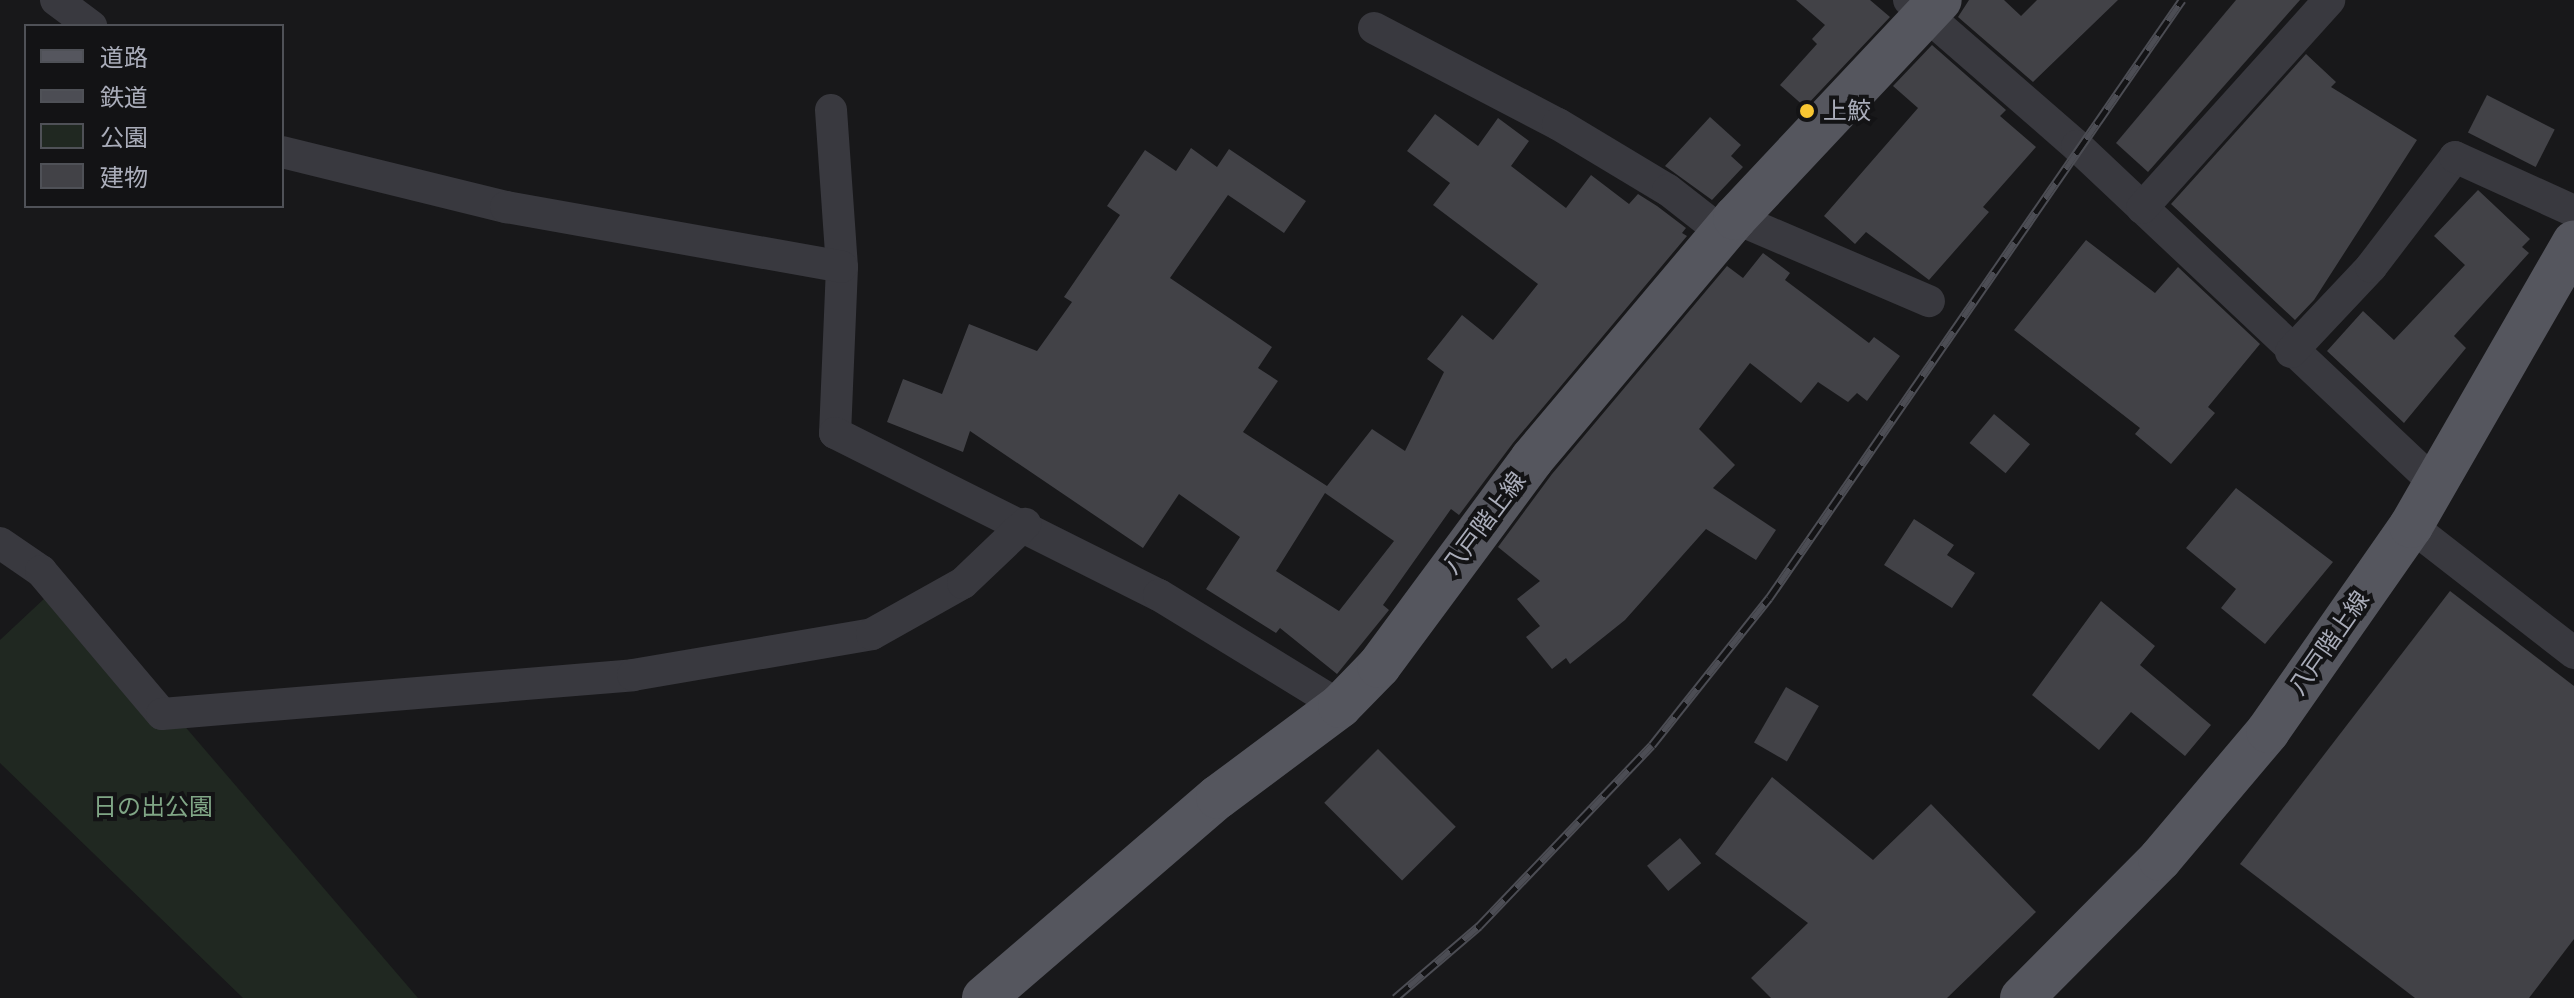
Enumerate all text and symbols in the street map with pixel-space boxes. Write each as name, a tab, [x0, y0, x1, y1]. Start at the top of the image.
legend	[24, 24, 284, 208]
text: 道路	[100, 39, 148, 75]
text: 鉄道	[100, 79, 148, 115]
place label: 上鮫	[1823, 97, 1871, 125]
marker: 上鮫	[1798, 102, 1816, 120]
text: 公園	[100, 119, 148, 155]
text: 建物	[100, 159, 148, 195]
street label: 八戸階上線	[1436, 466, 1532, 580]
street label: 八戸階上線	[2283, 586, 2375, 700]
park label: 日の出公園	[93, 793, 213, 821]

